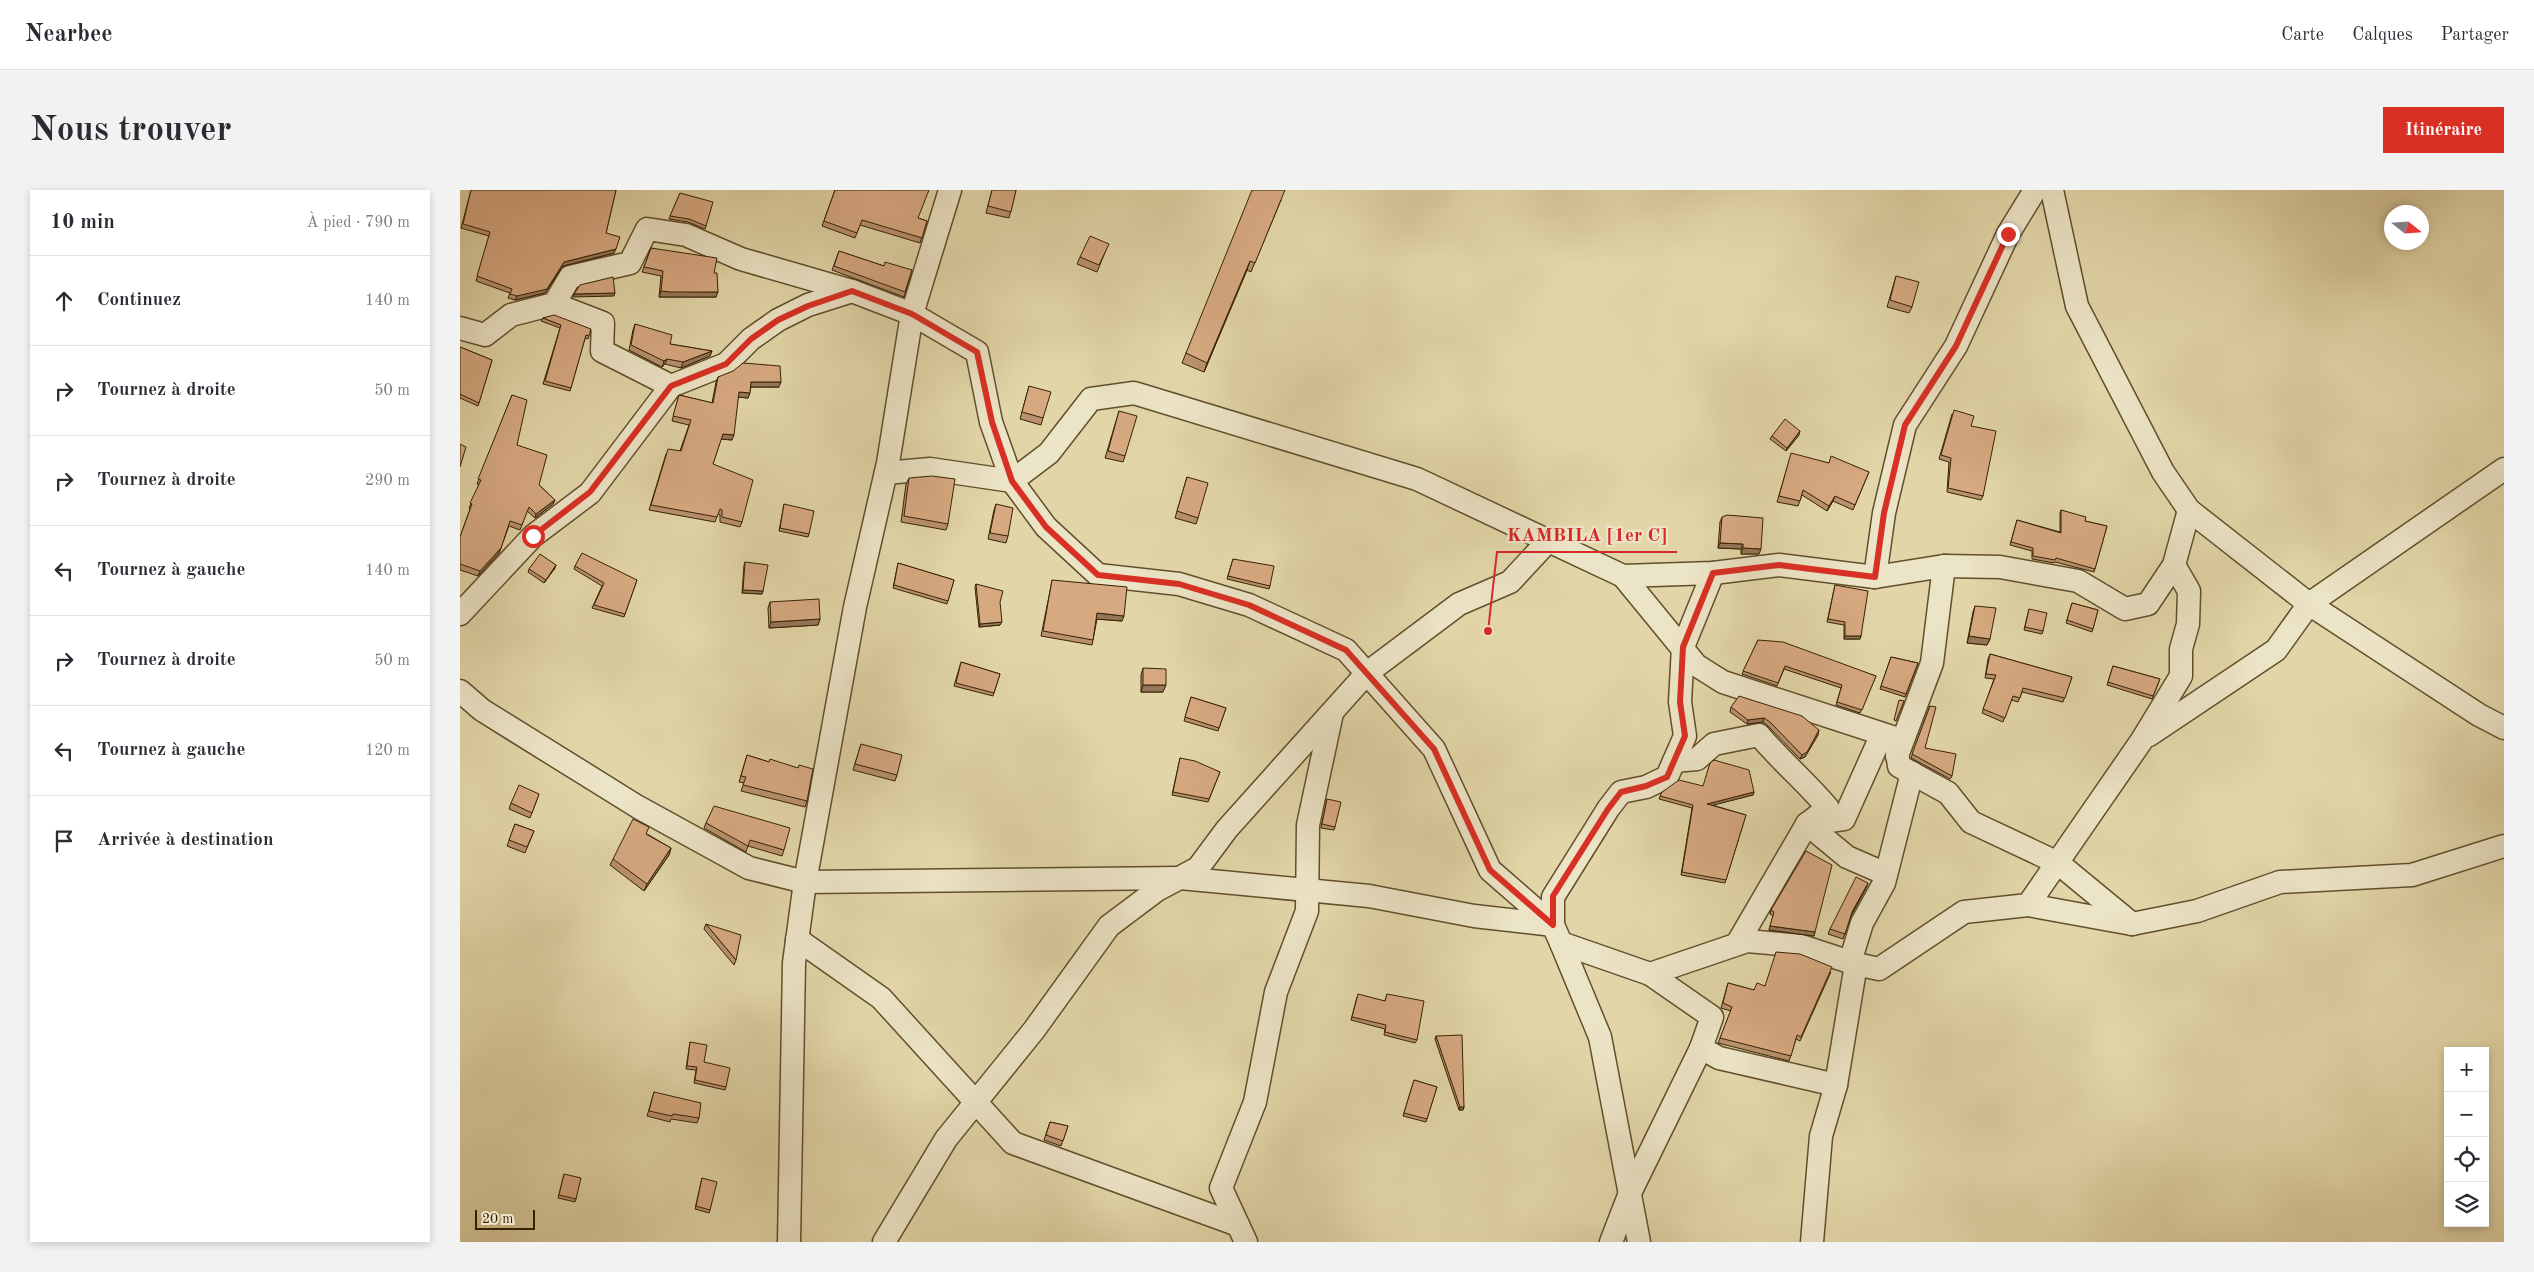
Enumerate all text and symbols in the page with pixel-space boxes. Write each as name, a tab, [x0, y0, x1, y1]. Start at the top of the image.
text: Nearbee	[25, 23, 113, 47]
text: Carte	[2281, 26, 2324, 44]
text: Calques	[2352, 26, 2413, 44]
text: Partager	[2441, 26, 2509, 44]
button: Itinéraire	[2383, 107, 2504, 153]
text: Nous trouver	[30, 113, 232, 148]
north arrow	[2384, 205, 2429, 250]
text: 10 min	[50, 212, 115, 233]
text: À pied · 790 m	[307, 215, 410, 231]
route end	[1997, 223, 2020, 246]
icon: ahead	[50, 287, 78, 315]
text: Continuez	[97, 291, 181, 310]
text: 140 m	[365, 293, 410, 309]
icon: right	[50, 377, 78, 405]
text: Tournez à droite	[97, 381, 236, 400]
text: 50 m	[374, 383, 410, 399]
icon: right	[50, 467, 78, 495]
text: Tournez à droite	[97, 471, 236, 490]
text: 290 m	[365, 473, 410, 489]
callout: KAMBILA [1er C]	[1497, 518, 1677, 552]
route start	[522, 525, 545, 548]
text: KAMBILA [1er C]	[1507, 527, 1667, 546]
icon: left	[50, 557, 78, 585]
text: Tournez à gauche	[97, 561, 245, 580]
text: 140 m	[365, 563, 410, 579]
icon: right	[50, 647, 78, 675]
text: Tournez à droite	[97, 651, 236, 670]
text: 50 m	[374, 653, 410, 669]
icon: left	[50, 737, 78, 765]
text: Tournez à gauche	[97, 741, 245, 760]
text: 120 m	[365, 743, 410, 759]
icon: arrive	[50, 827, 78, 855]
text: Arrivée à destination	[97, 831, 273, 850]
map controls	[2444, 1047, 2489, 1227]
button: +	[2444, 1047, 2489, 1092]
button: −	[2444, 1092, 2489, 1137]
button: locate	[2444, 1137, 2489, 1182]
button: layers	[2444, 1182, 2489, 1227]
scale bar	[475, 1207, 535, 1230]
text: 20 m	[482, 1212, 513, 1226]

